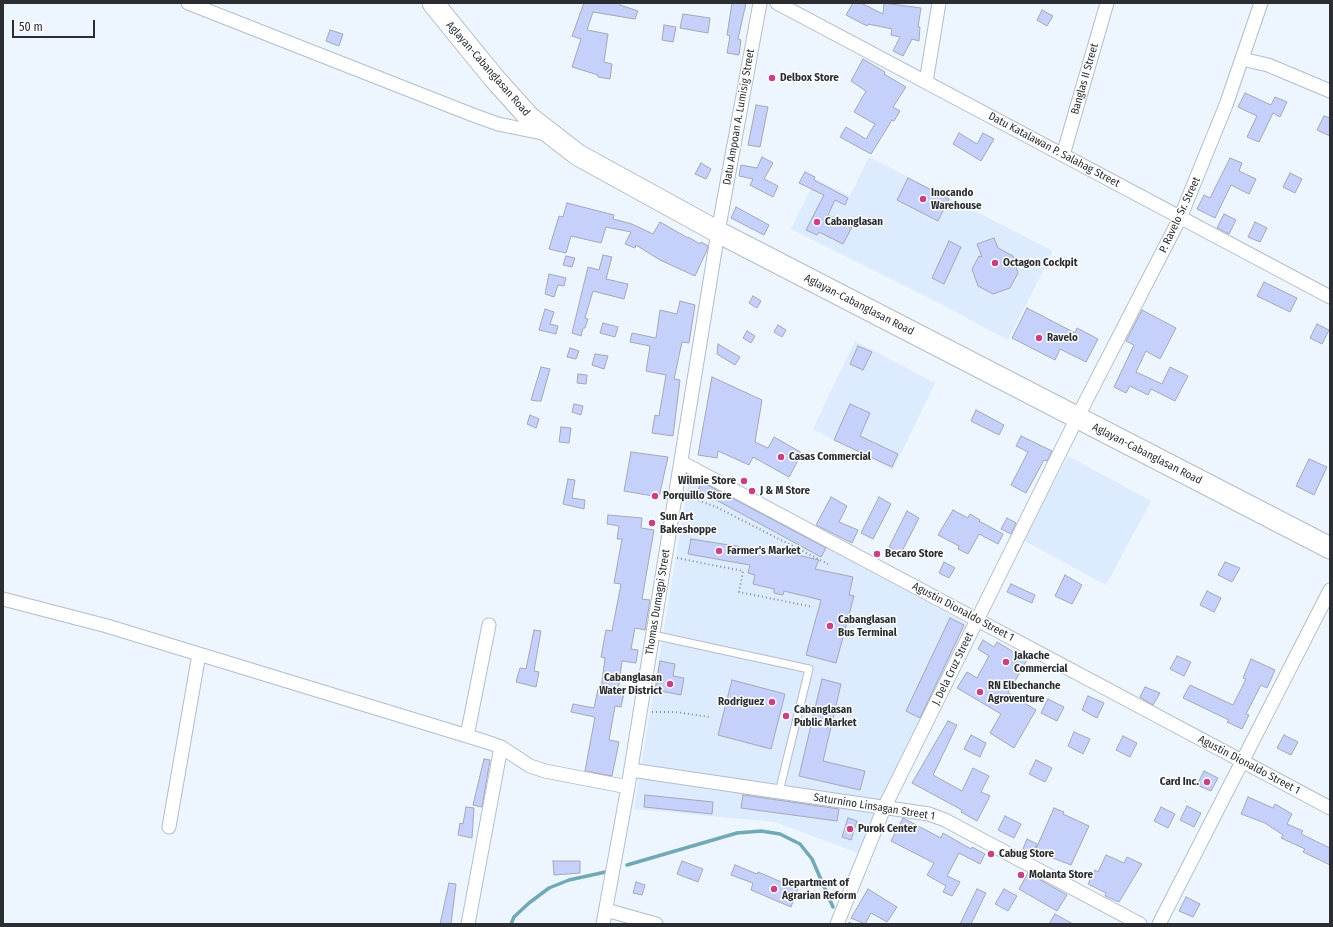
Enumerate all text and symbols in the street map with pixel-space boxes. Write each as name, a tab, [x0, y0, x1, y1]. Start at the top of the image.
scale bar	[14, 12, 97, 38]
street label: Aglayan-Cabanglasan Road	[443, 19, 533, 119]
text: 50 m	[19, 20, 43, 34]
street label: Banglas II Street	[1069, 42, 1101, 116]
street label: Datu Ampoan A. Lumisig Street	[721, 48, 757, 186]
place label: Delbox Store	[780, 71, 839, 85]
marker: Delbox Store	[767, 73, 777, 83]
street label: Datu Katalawan P. Salahag Street	[986, 110, 1122, 190]
street label: P. Ravelo Sr. Street	[1157, 175, 1203, 255]
place label: Inocando Warehouse	[931, 186, 982, 212]
marker: Inocando Warehouse	[918, 194, 928, 204]
place label: Cabanglasan	[825, 215, 883, 229]
marker: Cabanglasan	[812, 217, 822, 227]
place label: Octagon Cockpit	[1003, 256, 1078, 270]
marker: Octagon Cockpit	[990, 258, 1000, 268]
street label: Aglayan-Cabanglasan Road	[802, 272, 916, 338]
place label: Ravelo	[1047, 331, 1078, 345]
marker: Ravelo	[1034, 333, 1044, 343]
street label: Aglayan-Cabanglasan Road	[1090, 421, 1204, 487]
place label: Casas Commercial	[789, 450, 871, 464]
marker: Casas Commercial	[776, 452, 786, 462]
place label: Wilmie Store	[678, 474, 736, 488]
marker: Wilmie Store	[739, 476, 749, 486]
place label: J & M Store	[760, 484, 810, 498]
marker: J & M Store	[747, 486, 757, 496]
place label: Porquillo Store	[663, 489, 731, 503]
marker: Porquillo Store	[650, 491, 660, 501]
place label: Sun Art Bakeshoppe	[660, 510, 717, 536]
marker: Sun Art Bakeshoppe	[647, 518, 657, 528]
place label: Farmer's Market	[727, 544, 801, 558]
marker: Farmer's Market	[714, 546, 724, 556]
place label: Becaro Store	[885, 547, 943, 561]
street label: Thomas Dumagpi Street	[643, 548, 673, 656]
marker: Becaro Store	[872, 549, 882, 559]
street label: Agustin Dionaldo Street 1	[910, 580, 1016, 644]
place label: Cabanglasan Bus Terminal	[838, 613, 897, 639]
marker: Cabanglasan Bus Terminal	[825, 621, 835, 631]
street label: J. Dela Cruz Street	[930, 630, 976, 708]
place label: Jakache Commercial	[1014, 649, 1068, 675]
marker: Jakache Commercial	[1001, 657, 1011, 667]
place label: Cabanglasan Water District	[599, 671, 662, 697]
marker: Cabanglasan Water District	[665, 679, 675, 689]
place label: RN Elbechanche Agroventure	[988, 679, 1061, 705]
marker: RN Elbechanche Agroventure	[975, 687, 985, 697]
place label: Rodriguez	[718, 695, 764, 709]
marker: Rodriguez	[767, 697, 777, 707]
place label: Cabanglasan Public Market	[794, 703, 857, 729]
marker: Cabanglasan Public Market	[781, 711, 791, 721]
street label: Agustin Dionaldo Street 1	[1196, 733, 1302, 797]
place label: Card Inc.	[1160, 775, 1199, 789]
marker: Card Inc.	[1202, 777, 1212, 787]
street label: Saturnino Linsagan Street 1	[812, 791, 936, 823]
place label: Purok Center	[858, 822, 917, 836]
marker: Purok Center	[845, 824, 855, 834]
place label: Cabug Store	[999, 847, 1054, 861]
marker: Cabug Store	[986, 849, 996, 859]
place label: Molanta Store	[1029, 868, 1093, 882]
marker: Molanta Store	[1016, 870, 1026, 880]
place label: Department of Agrarian Reform	[782, 876, 856, 902]
marker: Department of Agrarian Reform	[769, 884, 779, 894]

